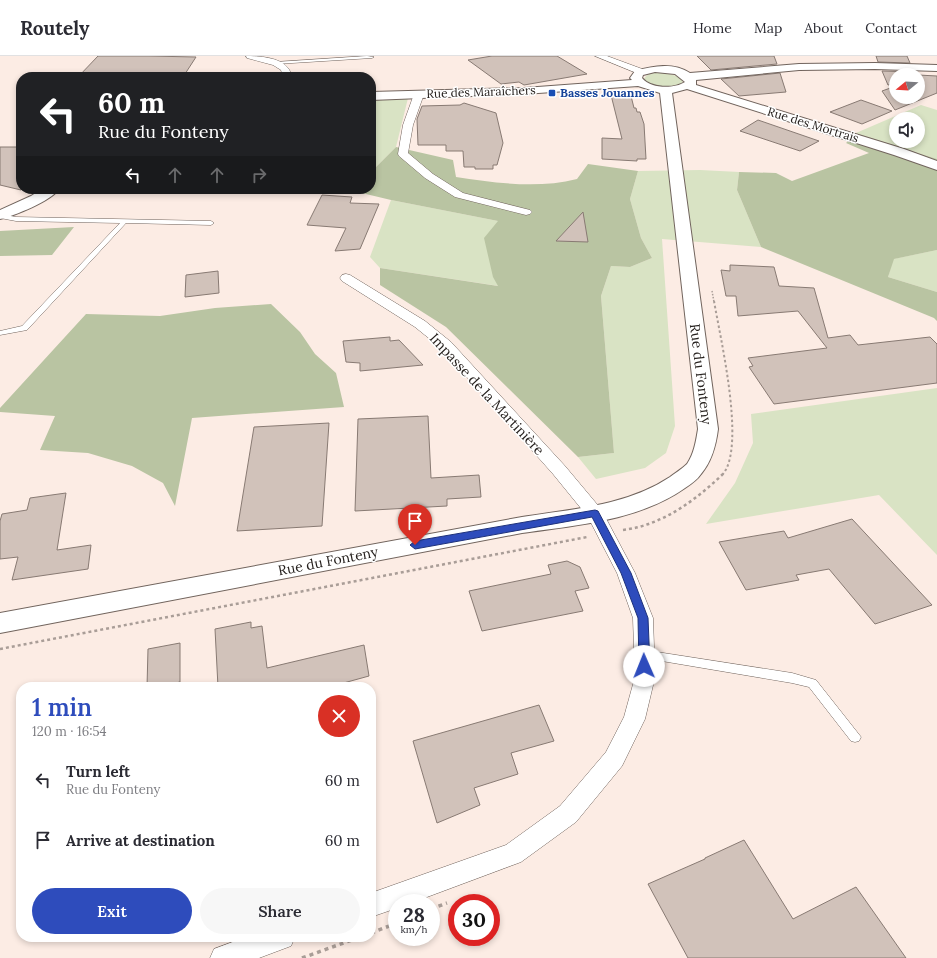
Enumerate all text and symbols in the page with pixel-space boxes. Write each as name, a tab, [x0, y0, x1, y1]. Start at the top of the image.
text: Routely	[20, 16, 90, 40]
text: Home	[693, 19, 732, 37]
text: Map	[754, 19, 782, 37]
text: About	[804, 19, 843, 37]
text: Contact	[865, 19, 917, 37]
north arrow	[889, 68, 925, 104]
map controls	[889, 68, 925, 148]
street label: Rue des Maraîchers	[426, 82, 536, 101]
text: 60 m	[98, 85, 165, 121]
place label: Basses Jouannes	[560, 85, 655, 100]
icon: left	[32, 88, 84, 140]
marker: Basses Jouannes	[547, 88, 557, 98]
street label: Rue des Mortrais	[766, 103, 861, 146]
button: sound	[889, 112, 925, 148]
text: Rue du Fonteny	[98, 120, 229, 143]
icon: left	[122, 164, 144, 186]
icon: ahead	[164, 164, 186, 186]
icon: ahead	[206, 164, 228, 186]
icon: right	[248, 164, 270, 186]
street label: Rue du Fonteny	[686, 322, 716, 426]
street label: Impasse de la Martinière	[426, 329, 549, 459]
pin	[398, 504, 432, 545]
icon: arrive	[404, 510, 426, 532]
street label: Rue du Fonteny	[276, 542, 380, 580]
position arrow	[623, 645, 665, 687]
text: 1 min	[32, 692, 92, 723]
button: close	[318, 695, 360, 737]
text: 120 m · 16:54	[32, 723, 107, 740]
text: Turn left	[66, 762, 130, 781]
icon: left	[32, 769, 54, 791]
text: 60 m	[325, 771, 360, 790]
text: Rue du Fonteny	[66, 781, 160, 798]
icon: arrive	[32, 829, 54, 851]
text: Arrive at destination	[66, 831, 215, 850]
text: 60 m	[325, 831, 360, 850]
button: Exit	[32, 888, 192, 934]
button: Share	[200, 888, 360, 934]
speed limit sign: 30	[448, 894, 500, 946]
text: 28	[403, 902, 425, 927]
text: km/h	[400, 923, 428, 936]

